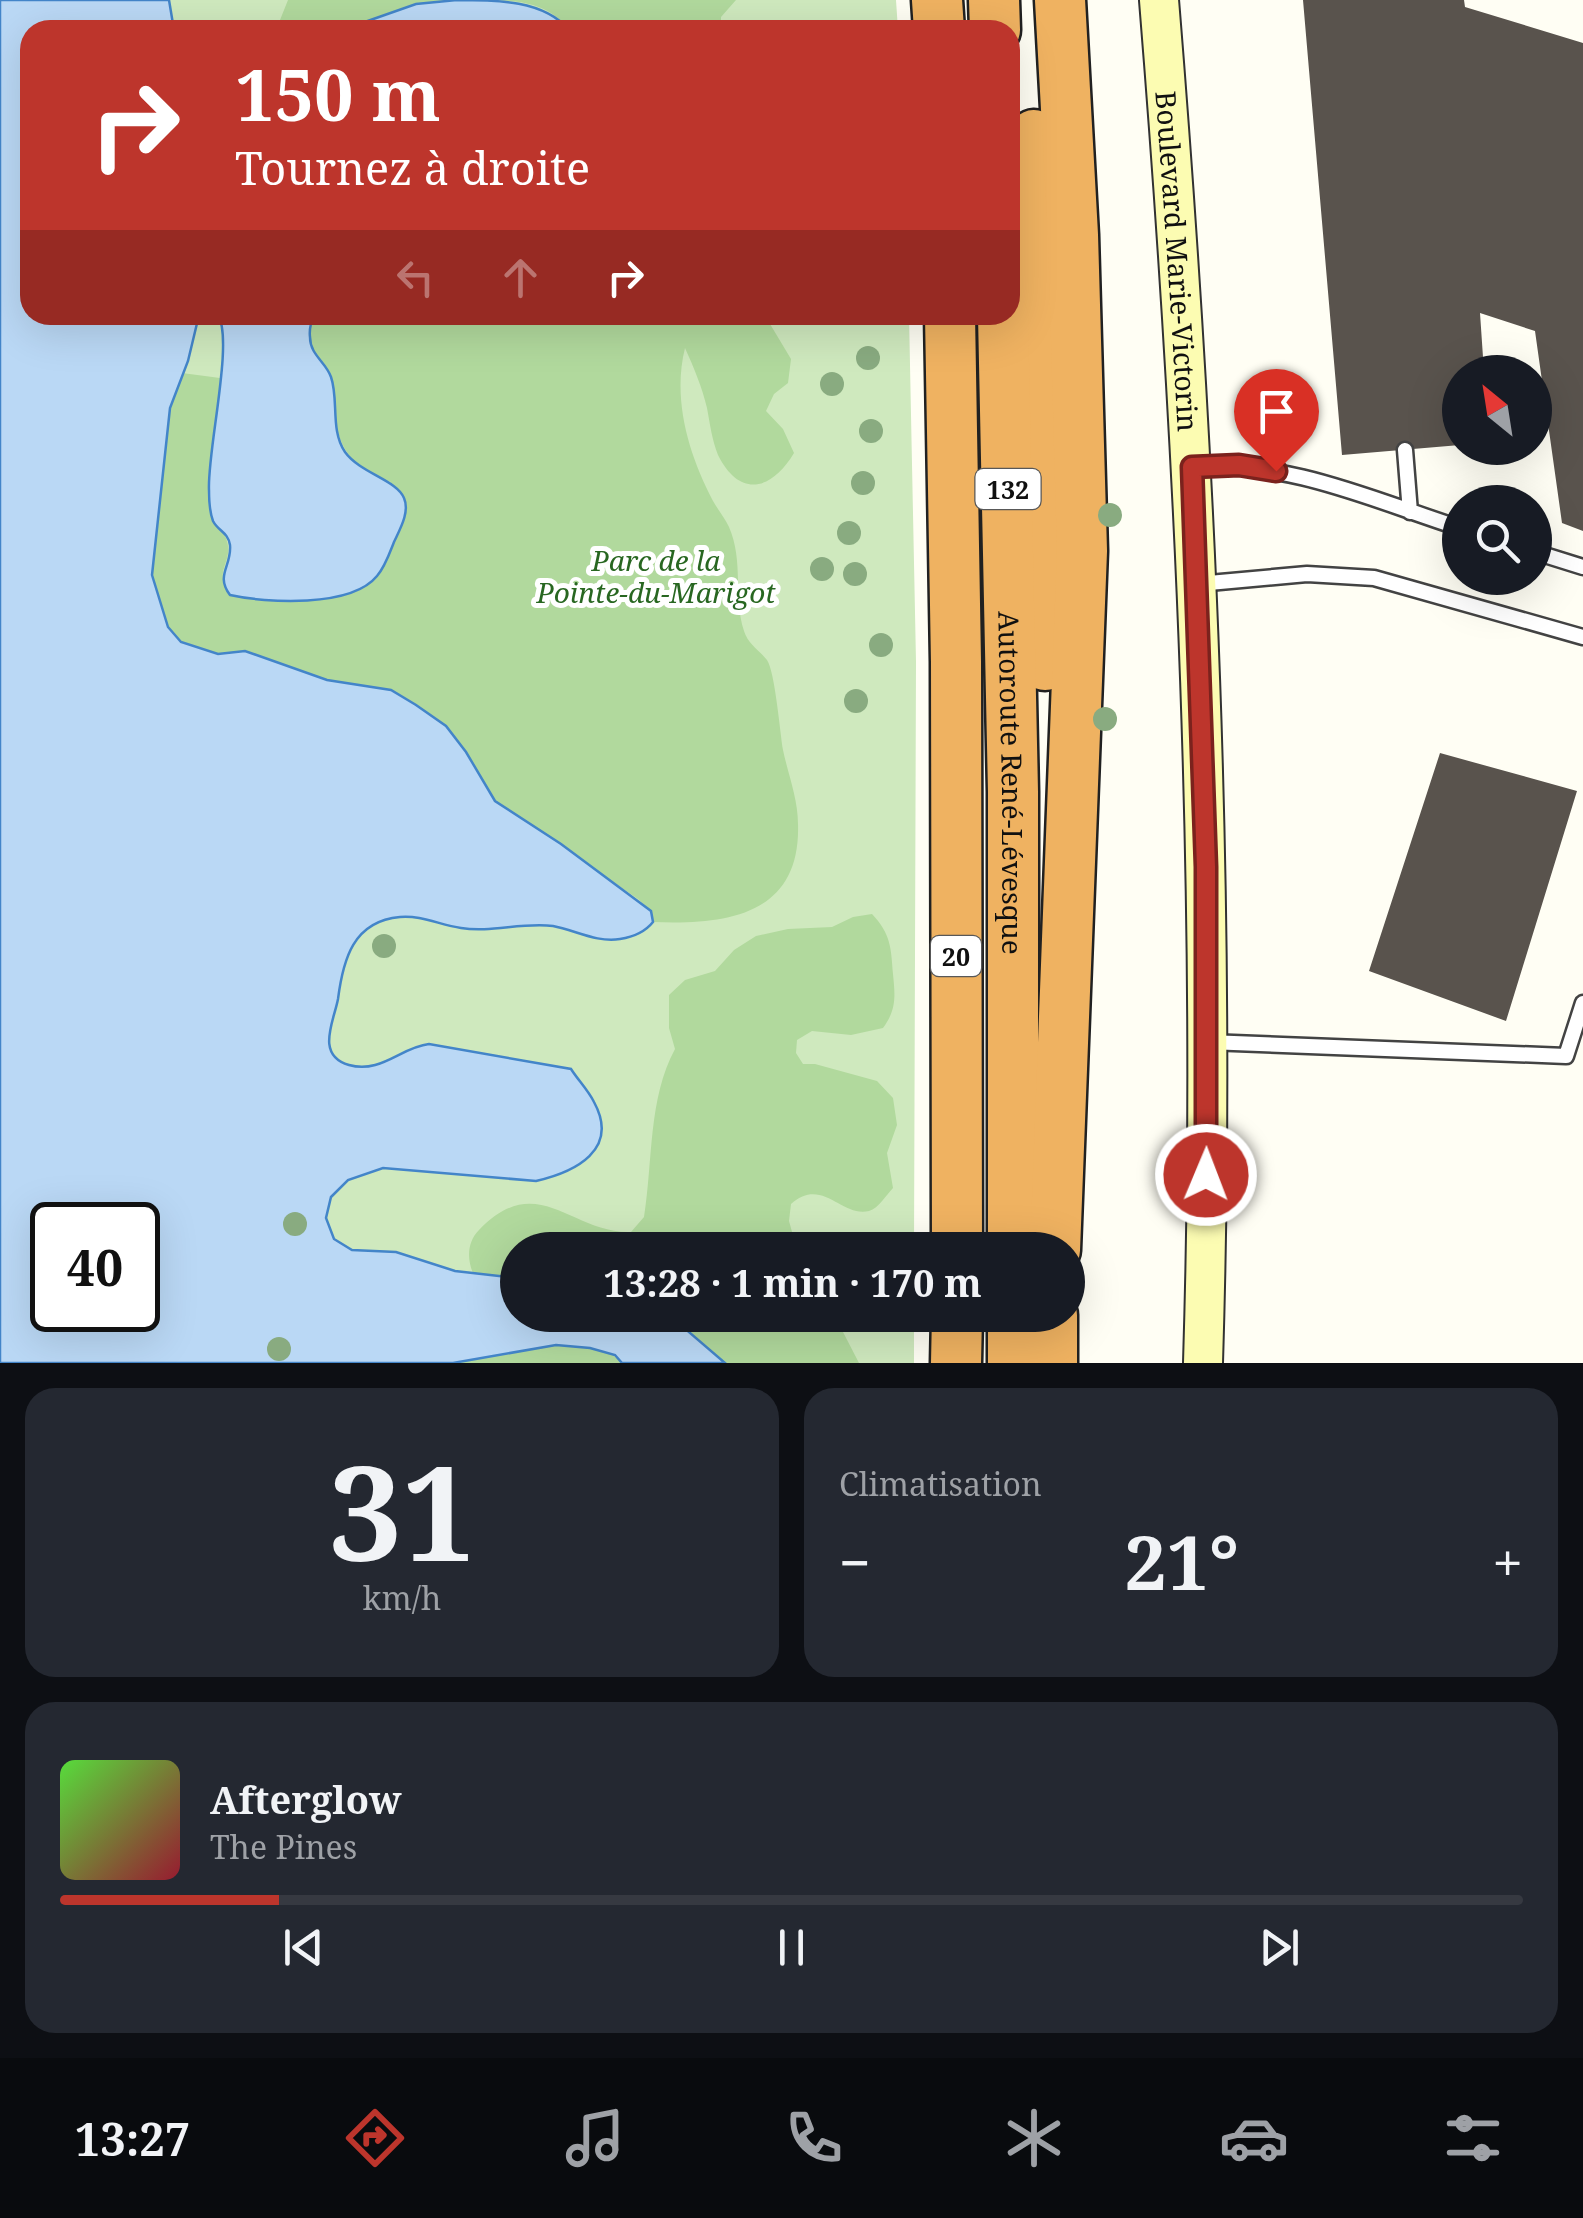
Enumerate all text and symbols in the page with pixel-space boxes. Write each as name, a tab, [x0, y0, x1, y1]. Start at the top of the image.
text: 150 m	[235, 46, 441, 142]
icon: right	[70, 60, 200, 190]
street label: Boulevard Marie-Victorin	[1147, 90, 1208, 433]
text: Tournez à droite	[235, 137, 590, 198]
icon: left	[388, 250, 443, 305]
icon: ahead	[493, 250, 548, 305]
icon: right	[598, 250, 653, 305]
north arrow	[1442, 355, 1552, 465]
map controls	[1442, 355, 1552, 595]
pin	[1234, 369, 1319, 472]
icon: arrive	[1249, 384, 1304, 439]
road number: 132	[976, 469, 1040, 509]
button: search	[1442, 485, 1552, 595]
park label: Parc de la Pointe-du-Marigot	[535, 541, 776, 611]
street label: Autoroute René-Lévesque	[990, 611, 1032, 955]
road number: 20	[931, 936, 981, 976]
position arrow	[1154, 1123, 1258, 1227]
speed limit sign: 40	[30, 1202, 160, 1332]
text: 13:28 · 1 min · 170 m	[603, 1256, 982, 1308]
text: 31	[329, 1422, 475, 1599]
text: Climatisation	[839, 1462, 1042, 1505]
text: 21°	[1124, 1510, 1239, 1612]
text: −	[839, 1524, 871, 1599]
text: +	[1492, 1524, 1523, 1599]
text: km/h	[363, 1576, 441, 1619]
text: Afterglow	[210, 1773, 402, 1825]
text: The Pines	[210, 1825, 357, 1868]
icon: previous	[276, 1920, 331, 1975]
icon: pause	[764, 1920, 819, 1975]
icon: next	[1252, 1920, 1307, 1975]
icon: directions	[340, 2103, 410, 2173]
icon: music	[560, 2103, 630, 2173]
icon: phone	[779, 2103, 849, 2173]
icon: climate	[999, 2103, 1069, 2173]
icon: car	[1219, 2103, 1289, 2173]
icon: filters	[1438, 2103, 1508, 2173]
text: 13:27	[75, 2108, 190, 2169]

